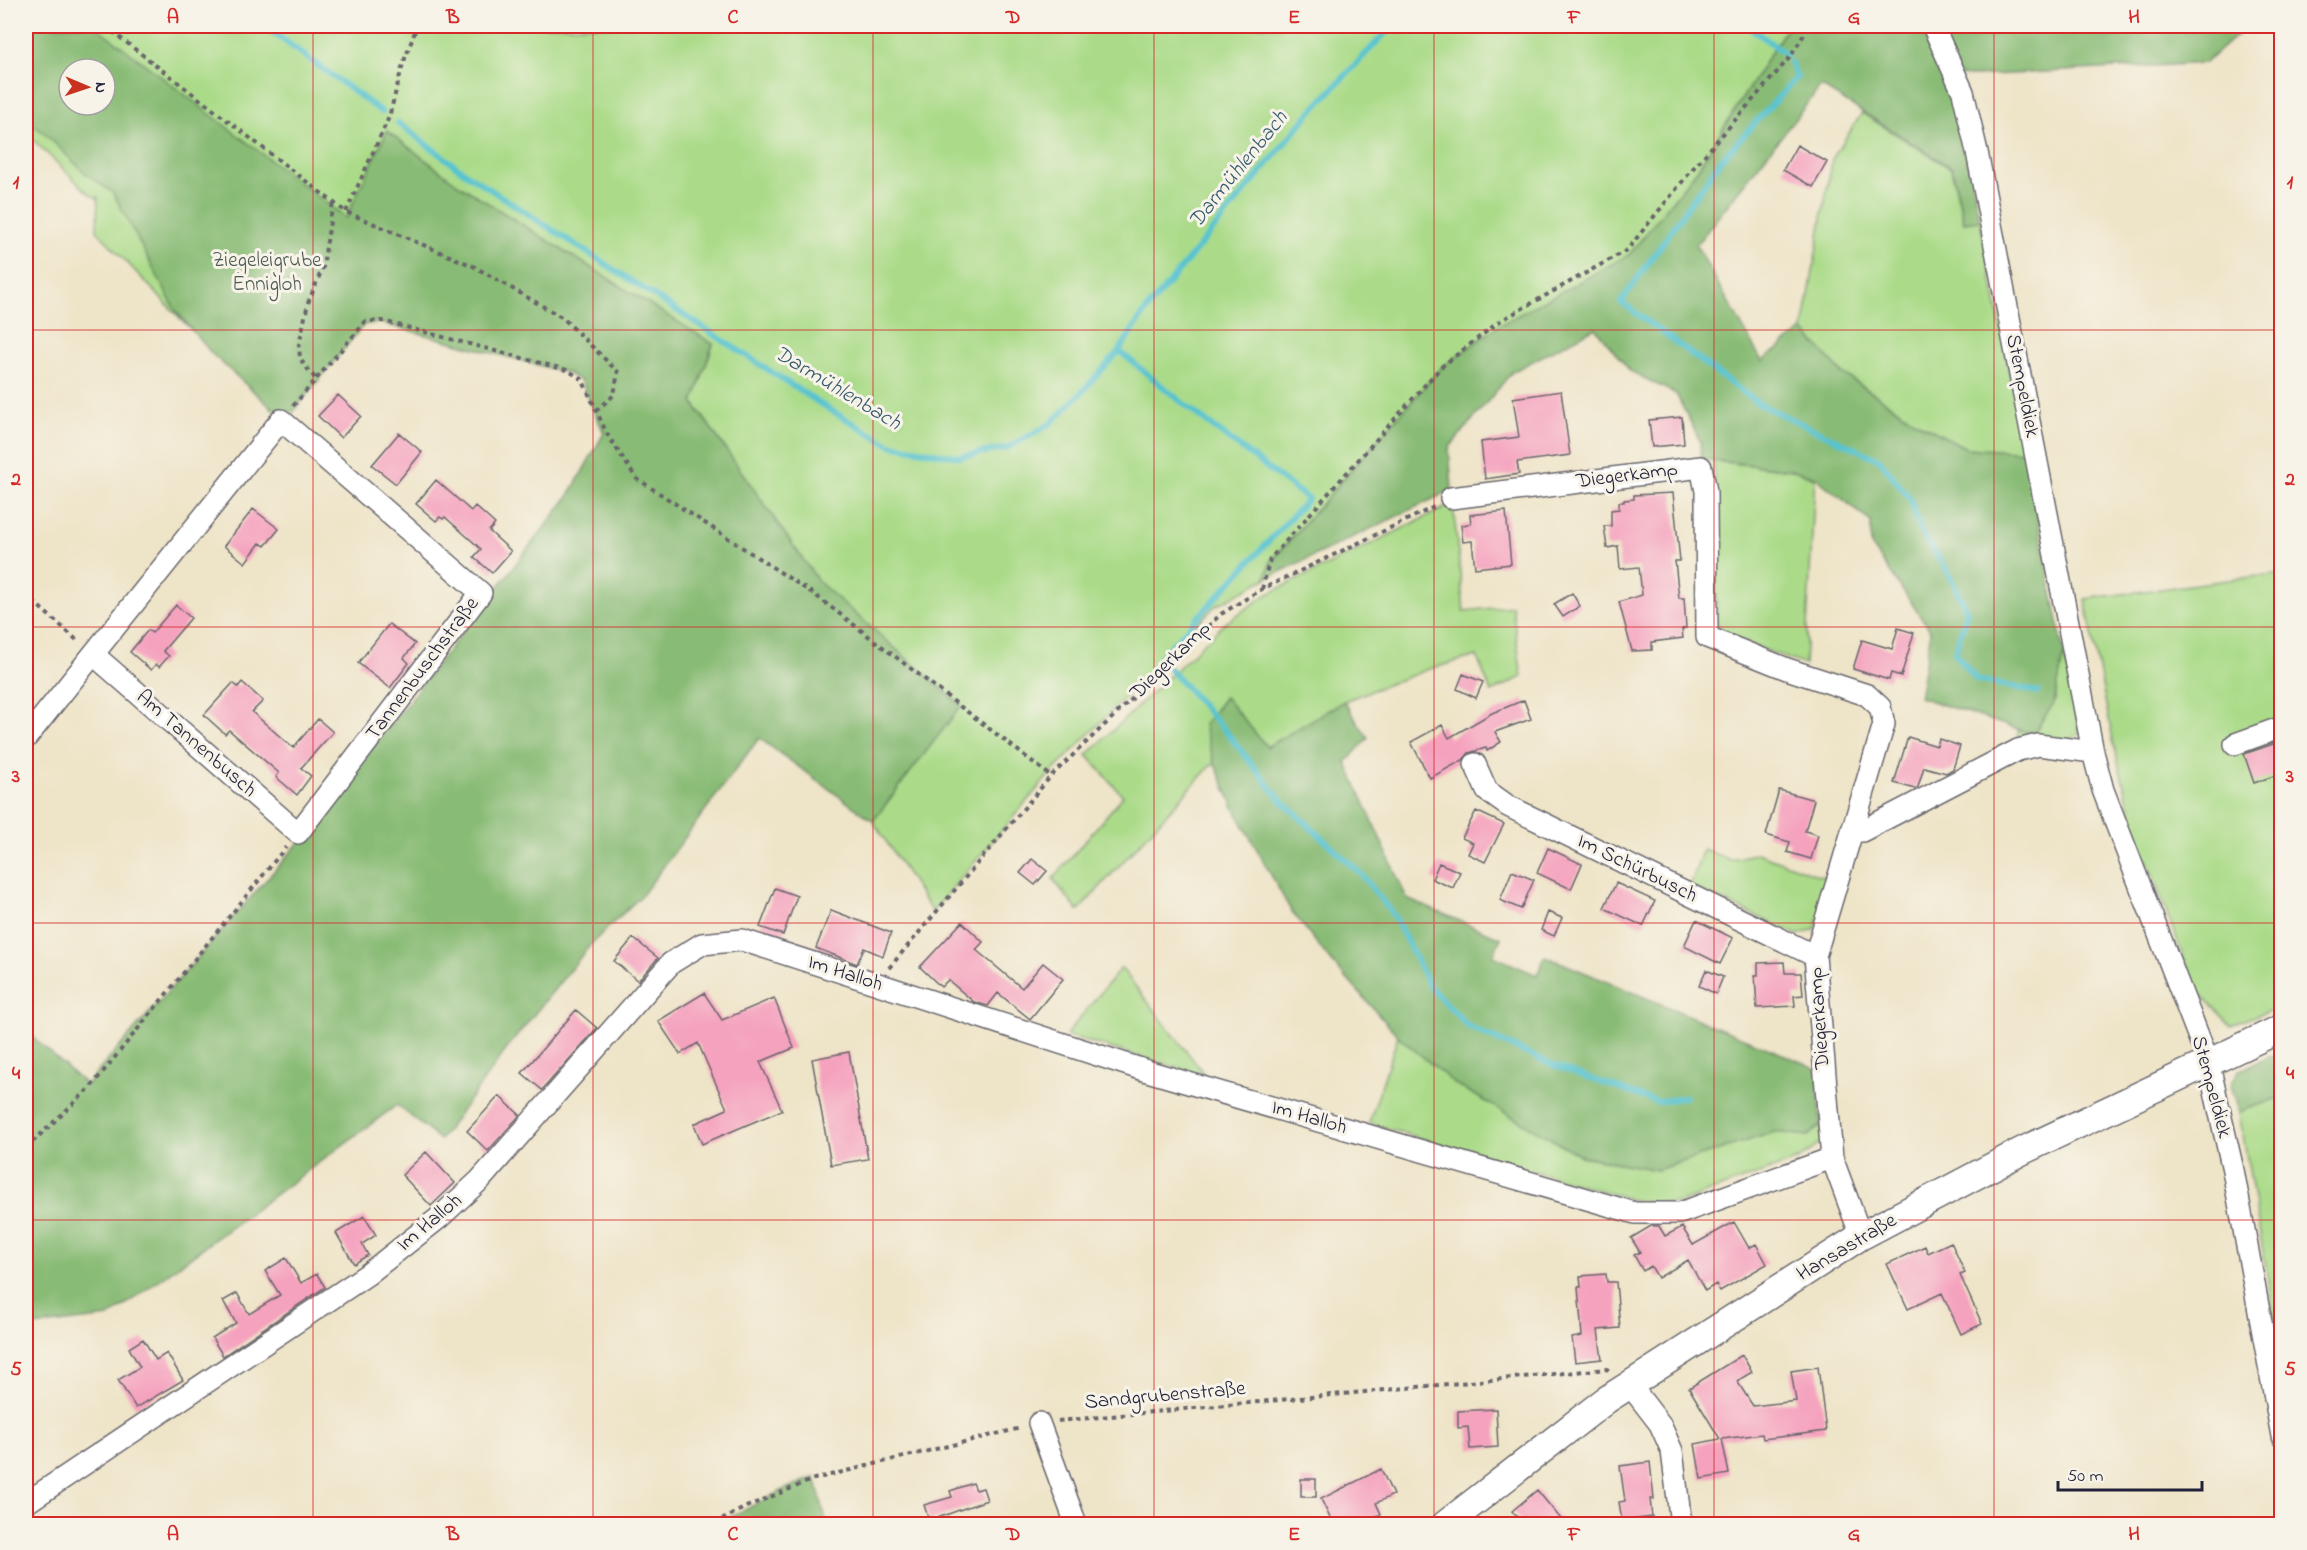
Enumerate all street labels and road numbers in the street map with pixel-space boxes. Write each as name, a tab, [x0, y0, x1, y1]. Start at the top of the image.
street label: Stempeldiek	[1997, 332, 2047, 441]
street label: Diegerkamp	[1573, 455, 1680, 499]
street label: Tannenbuschstraße	[359, 590, 487, 747]
street label: Diegerkamp	[1123, 615, 1220, 709]
street label: Am Tannenbusch	[129, 683, 263, 805]
street label: Im Schürbusch	[1572, 827, 1702, 911]
street label: Im Halloh	[804, 948, 886, 1000]
street label: Diegerkamp	[1801, 966, 1841, 1071]
street label: Stempeldiek	[2183, 1033, 2239, 1142]
street label: Im Halloh	[1268, 1093, 1350, 1143]
street label: Im Halloh	[391, 1187, 469, 1259]
street label: Hansastraße	[1791, 1206, 1903, 1290]
street label: Sandgrubenstraße	[1083, 1374, 1248, 1420]

